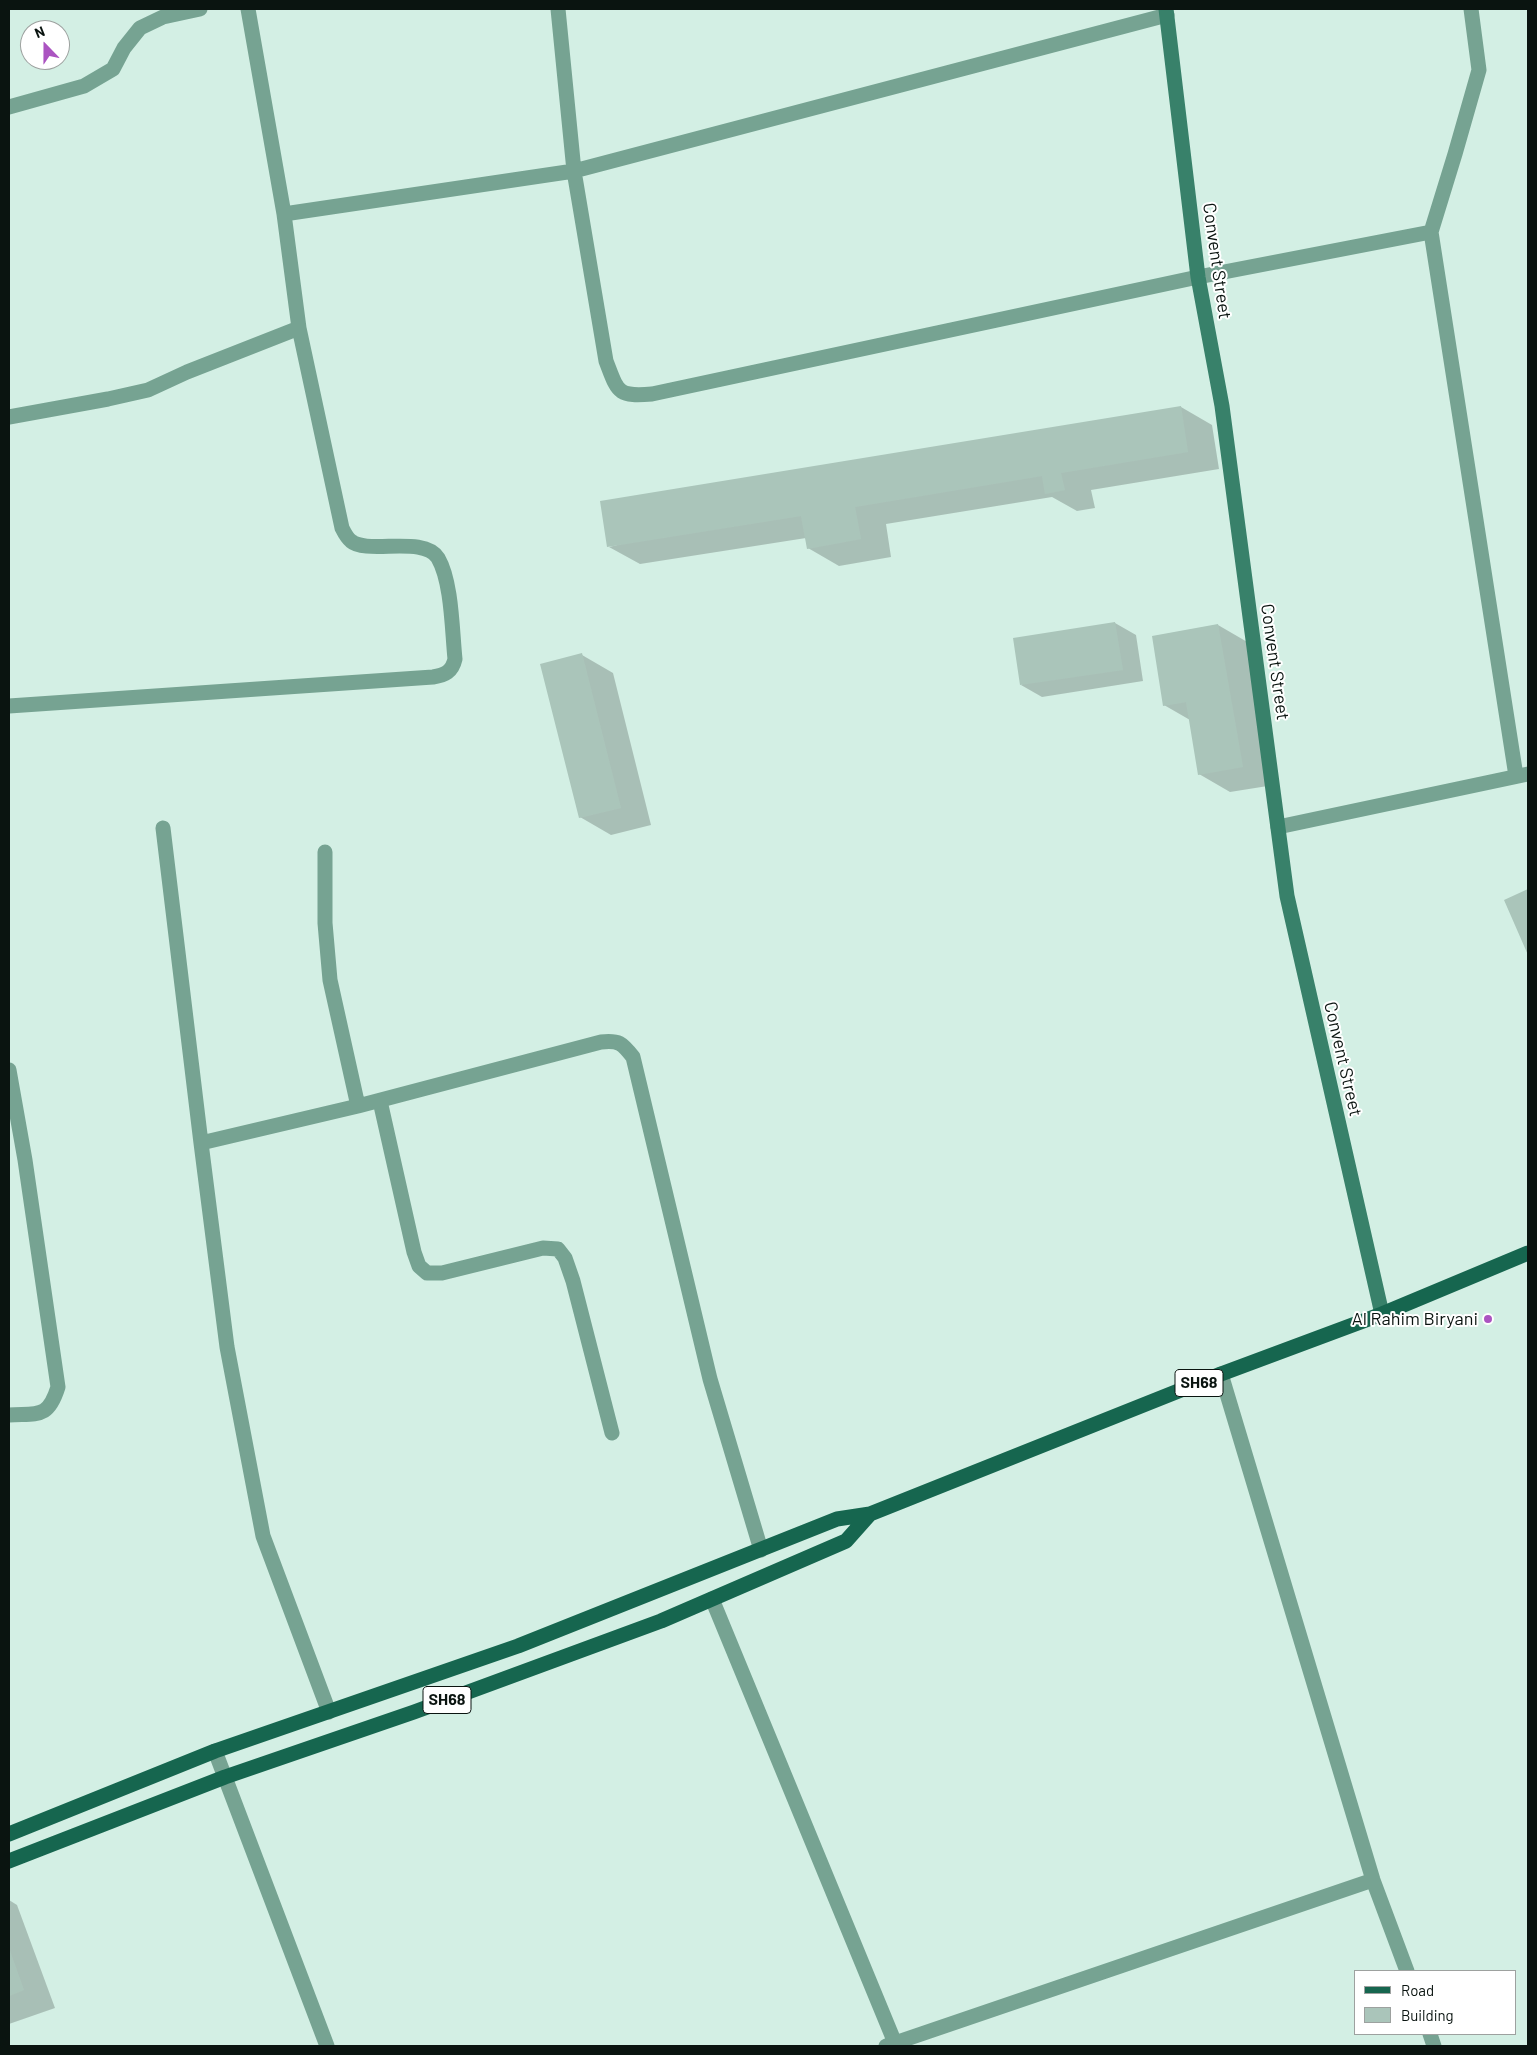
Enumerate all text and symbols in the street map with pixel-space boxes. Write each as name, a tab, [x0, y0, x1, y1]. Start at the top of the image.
north arrow	[20, 20, 70, 70]
text: N	[32, 22, 47, 41]
street label: Convent Street	[1198, 202, 1236, 320]
street label: Convent Street	[1256, 603, 1294, 721]
street label: Convent Street	[1319, 1000, 1367, 1118]
place label: Al Rahim Biryani	[1352, 1308, 1478, 1330]
marker: Al Rahim Biryani	[1482, 1313, 1494, 1325]
road number: SH68	[1175, 1370, 1223, 1396]
road number: SH68	[423, 1686, 471, 1714]
legend	[1354, 1970, 1517, 2035]
text: Road	[1401, 1981, 1434, 1999]
text: Building	[1401, 2006, 1454, 2024]

